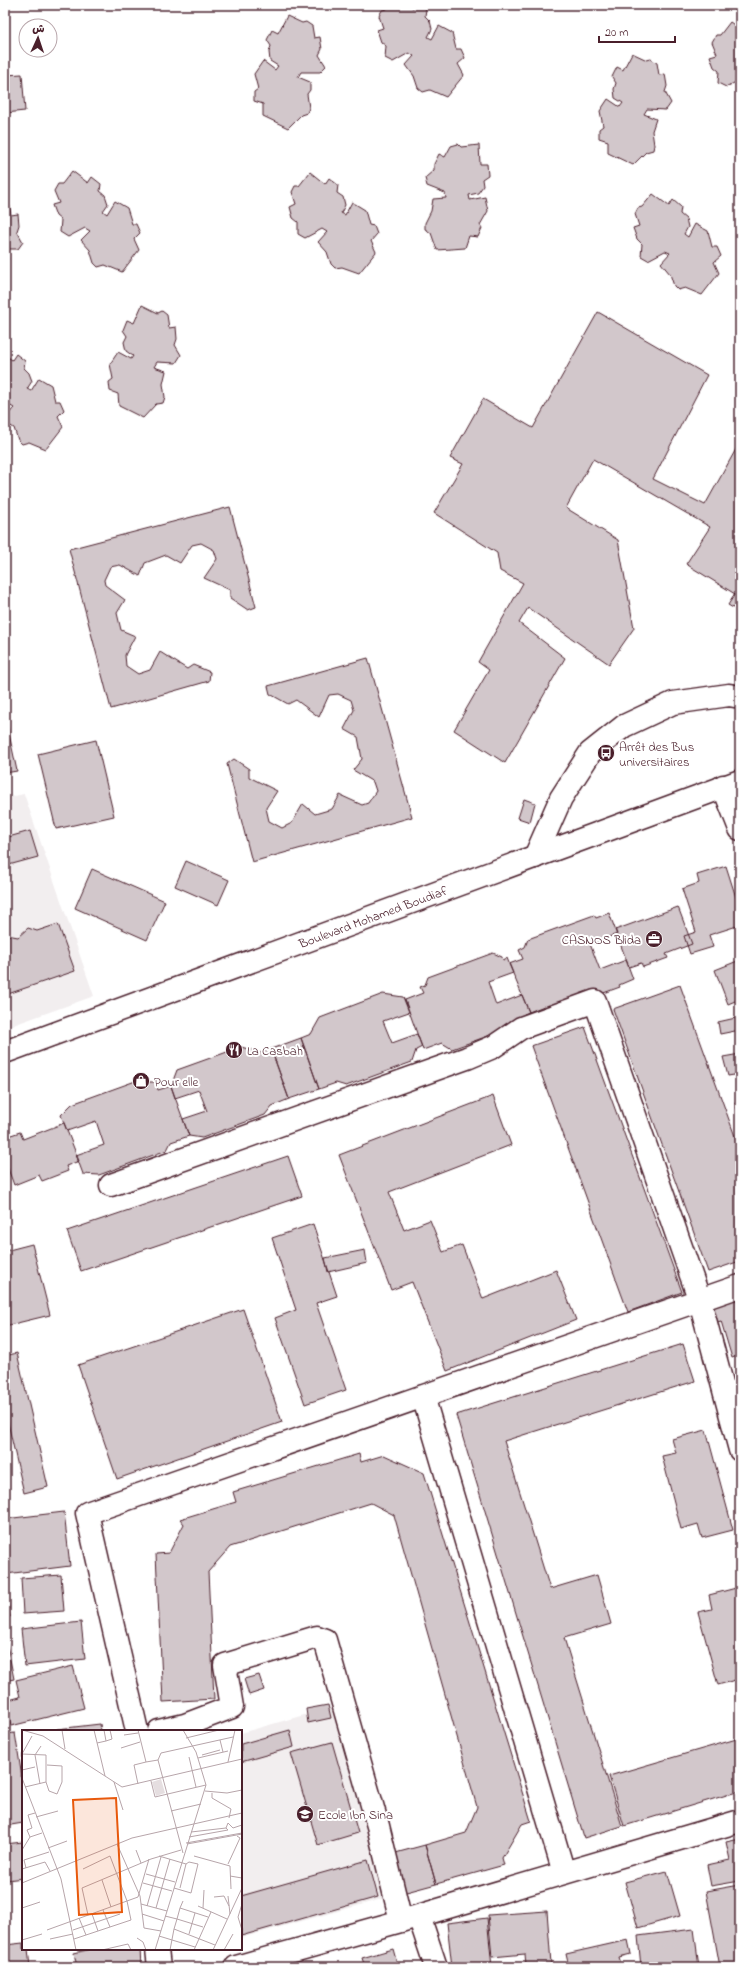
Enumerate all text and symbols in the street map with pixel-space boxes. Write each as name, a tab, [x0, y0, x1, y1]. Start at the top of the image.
north arrow	[18, 18, 58, 58]
scale bar	[599, 18, 675, 44]
text: ش	[32, 21, 45, 37]
text: 20 m	[605, 24, 628, 42]
place label: Arrêt des Bus universitaires	[619, 738, 695, 772]
bus stop icon: Arrêt des Bus universitaires	[596, 743, 616, 763]
street label: Boulevard Mohamed Boudiaf	[295, 881, 451, 954]
office icon: CASNOS Blida	[644, 929, 664, 949]
place label: CASNOS Blida	[562, 931, 641, 950]
restaurant icon: La Casbah	[224, 1040, 244, 1060]
place label: La Casbah	[247, 1042, 303, 1061]
shop icon: Pour elle	[131, 1071, 151, 1091]
place label: Pour elle	[154, 1073, 198, 1092]
inset map	[22, 1730, 242, 1950]
school or university icon: Ecole Ibn Sina	[295, 1804, 315, 1824]
place label: Ecole Ibn Sina	[318, 1806, 393, 1825]

